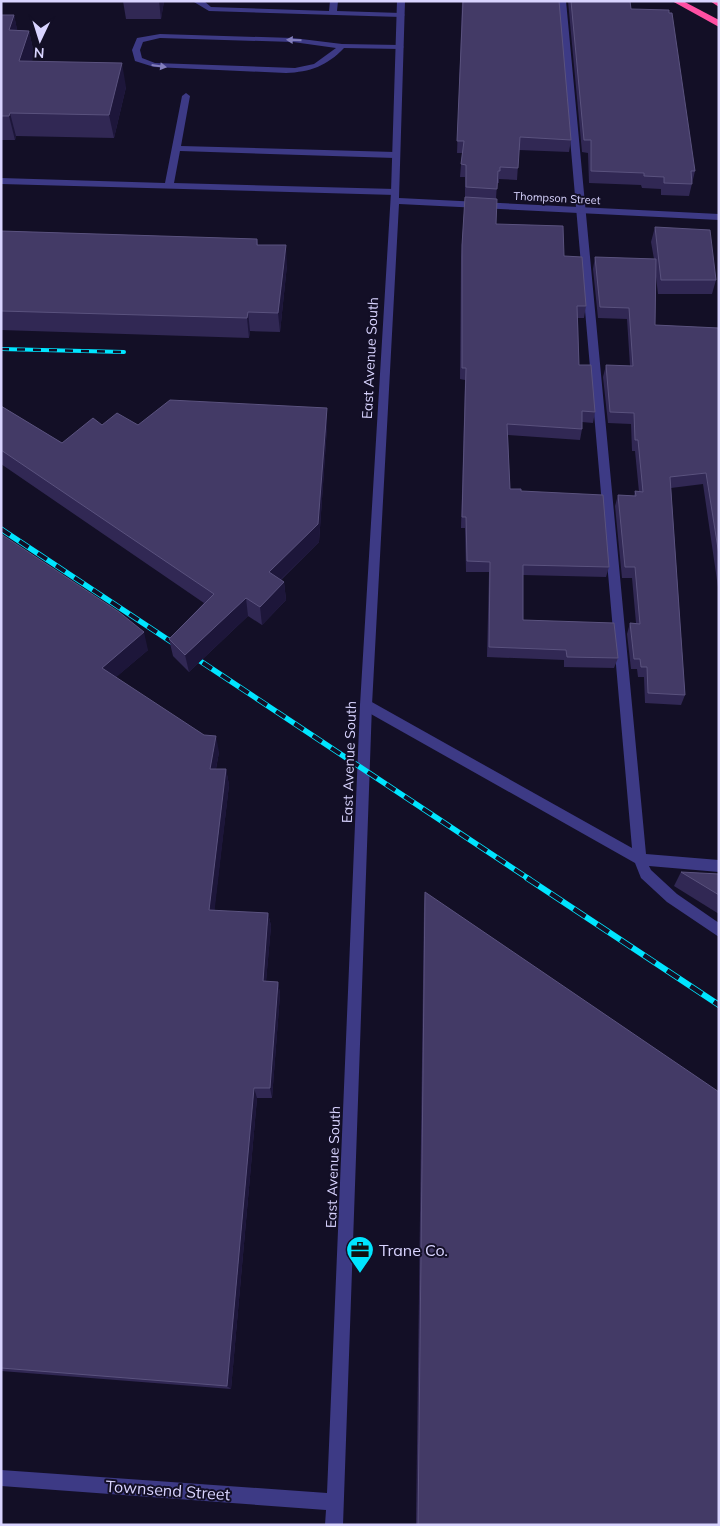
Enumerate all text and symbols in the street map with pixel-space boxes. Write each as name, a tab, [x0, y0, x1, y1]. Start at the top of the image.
north arrow	[15, 15, 65, 65]
one-way arrow	[286, 36, 302, 44]
text: N	[33, 44, 45, 62]
one-way arrow	[151, 62, 167, 70]
street label: Thompson Street	[513, 189, 601, 207]
street label: East Avenue South	[358, 296, 382, 420]
street label: East Avenue South	[338, 701, 360, 823]
street label: East Avenue South	[322, 1106, 344, 1228]
office icon: Trane Co.	[345, 1235, 375, 1274]
place label: Trane Co.	[379, 1240, 448, 1260]
street label: Townsend Street	[105, 1476, 231, 1504]

